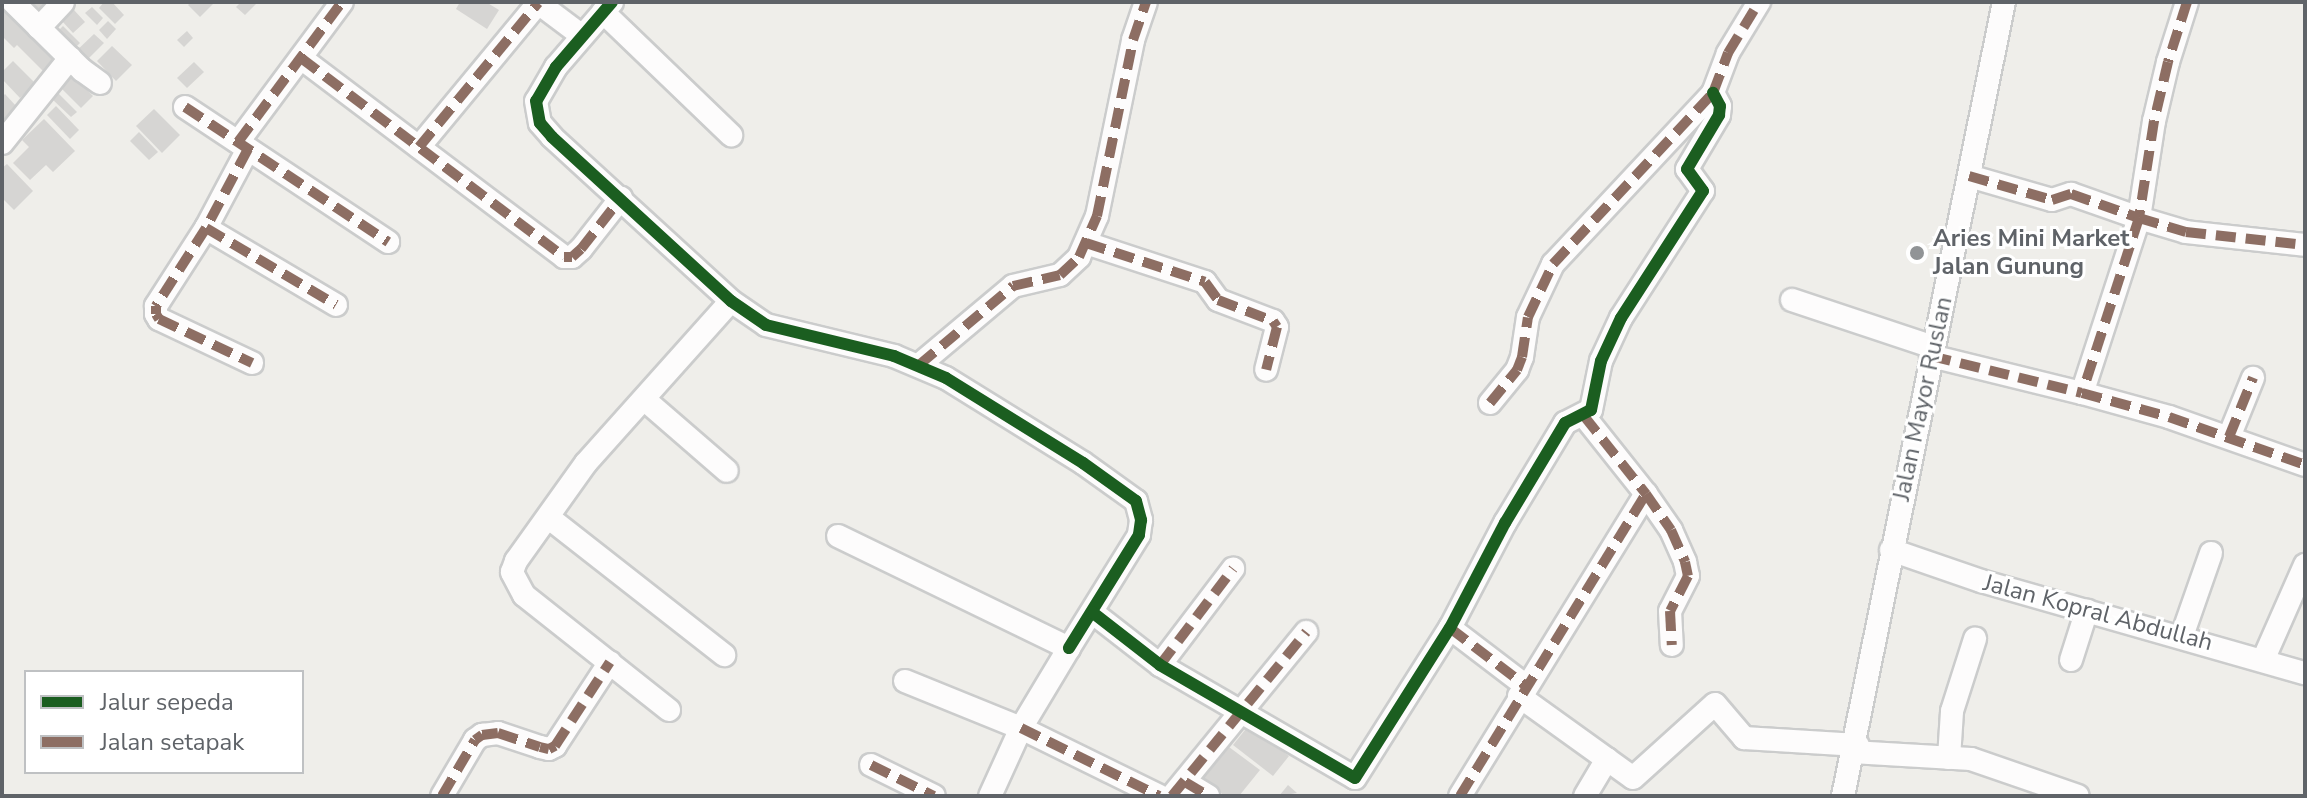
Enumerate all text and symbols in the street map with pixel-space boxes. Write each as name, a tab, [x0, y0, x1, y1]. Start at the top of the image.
place label: Aries Mini Market Jalan Gunung	[1933, 225, 2129, 281]
marker: Aries Mini Market Jalan Gunung	[1908, 244, 1926, 262]
street label: Jalan Mayor Ruslan	[1887, 294, 1959, 504]
street label: Jalan Kopral Abdullah	[1980, 569, 2216, 657]
legend	[24, 670, 304, 774]
text: Jalur sepeda	[100, 686, 234, 718]
text: Jalan setapak	[100, 726, 244, 758]

